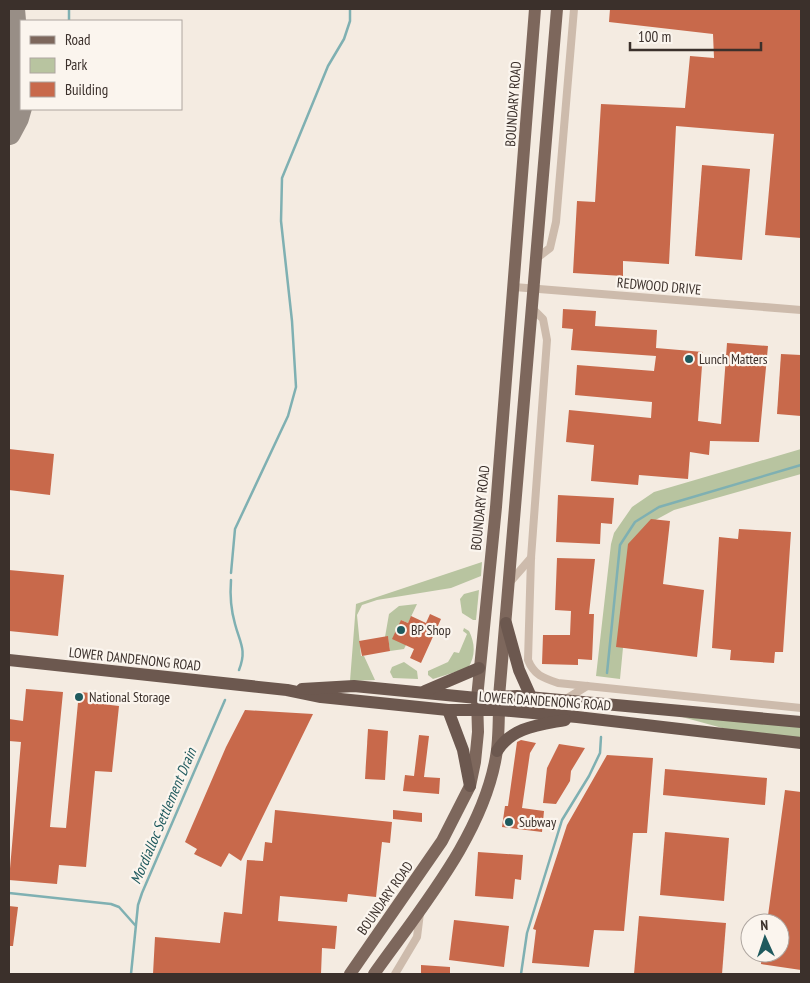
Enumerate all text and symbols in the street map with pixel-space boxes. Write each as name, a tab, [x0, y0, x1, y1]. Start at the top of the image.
legend	[20, 20, 182, 110]
scale bar	[630, 20, 761, 52]
text: 100 m	[638, 27, 671, 46]
text: Road	[65, 30, 91, 49]
text: Park	[65, 55, 87, 74]
street label: BOUNDARY ROAD	[501, 61, 525, 147]
text: Building	[65, 80, 108, 99]
street label: REDWOOD DRIVE	[616, 273, 702, 299]
place label: Lunch Matters	[699, 350, 768, 368]
marker: Lunch Matters	[683, 353, 695, 365]
street label: BOUNDARY ROAD	[467, 464, 493, 552]
place label: BP Shop	[411, 621, 451, 639]
marker: BP Shop	[395, 624, 407, 636]
street label: LOWER DANDENONG ROAD	[68, 643, 202, 675]
street label: LOWER DANDENONG ROAD	[478, 687, 612, 715]
place label: National Storage	[89, 688, 170, 706]
marker: National Storage	[73, 691, 85, 703]
water label: Mordialloc Settlement Drain	[126, 744, 201, 887]
place label: Subway	[519, 813, 557, 831]
marker: Subway	[503, 816, 515, 828]
street label: BOUNDARY ROAD	[353, 858, 417, 938]
north arrow	[740, 913, 790, 963]
text: N	[760, 916, 769, 934]

